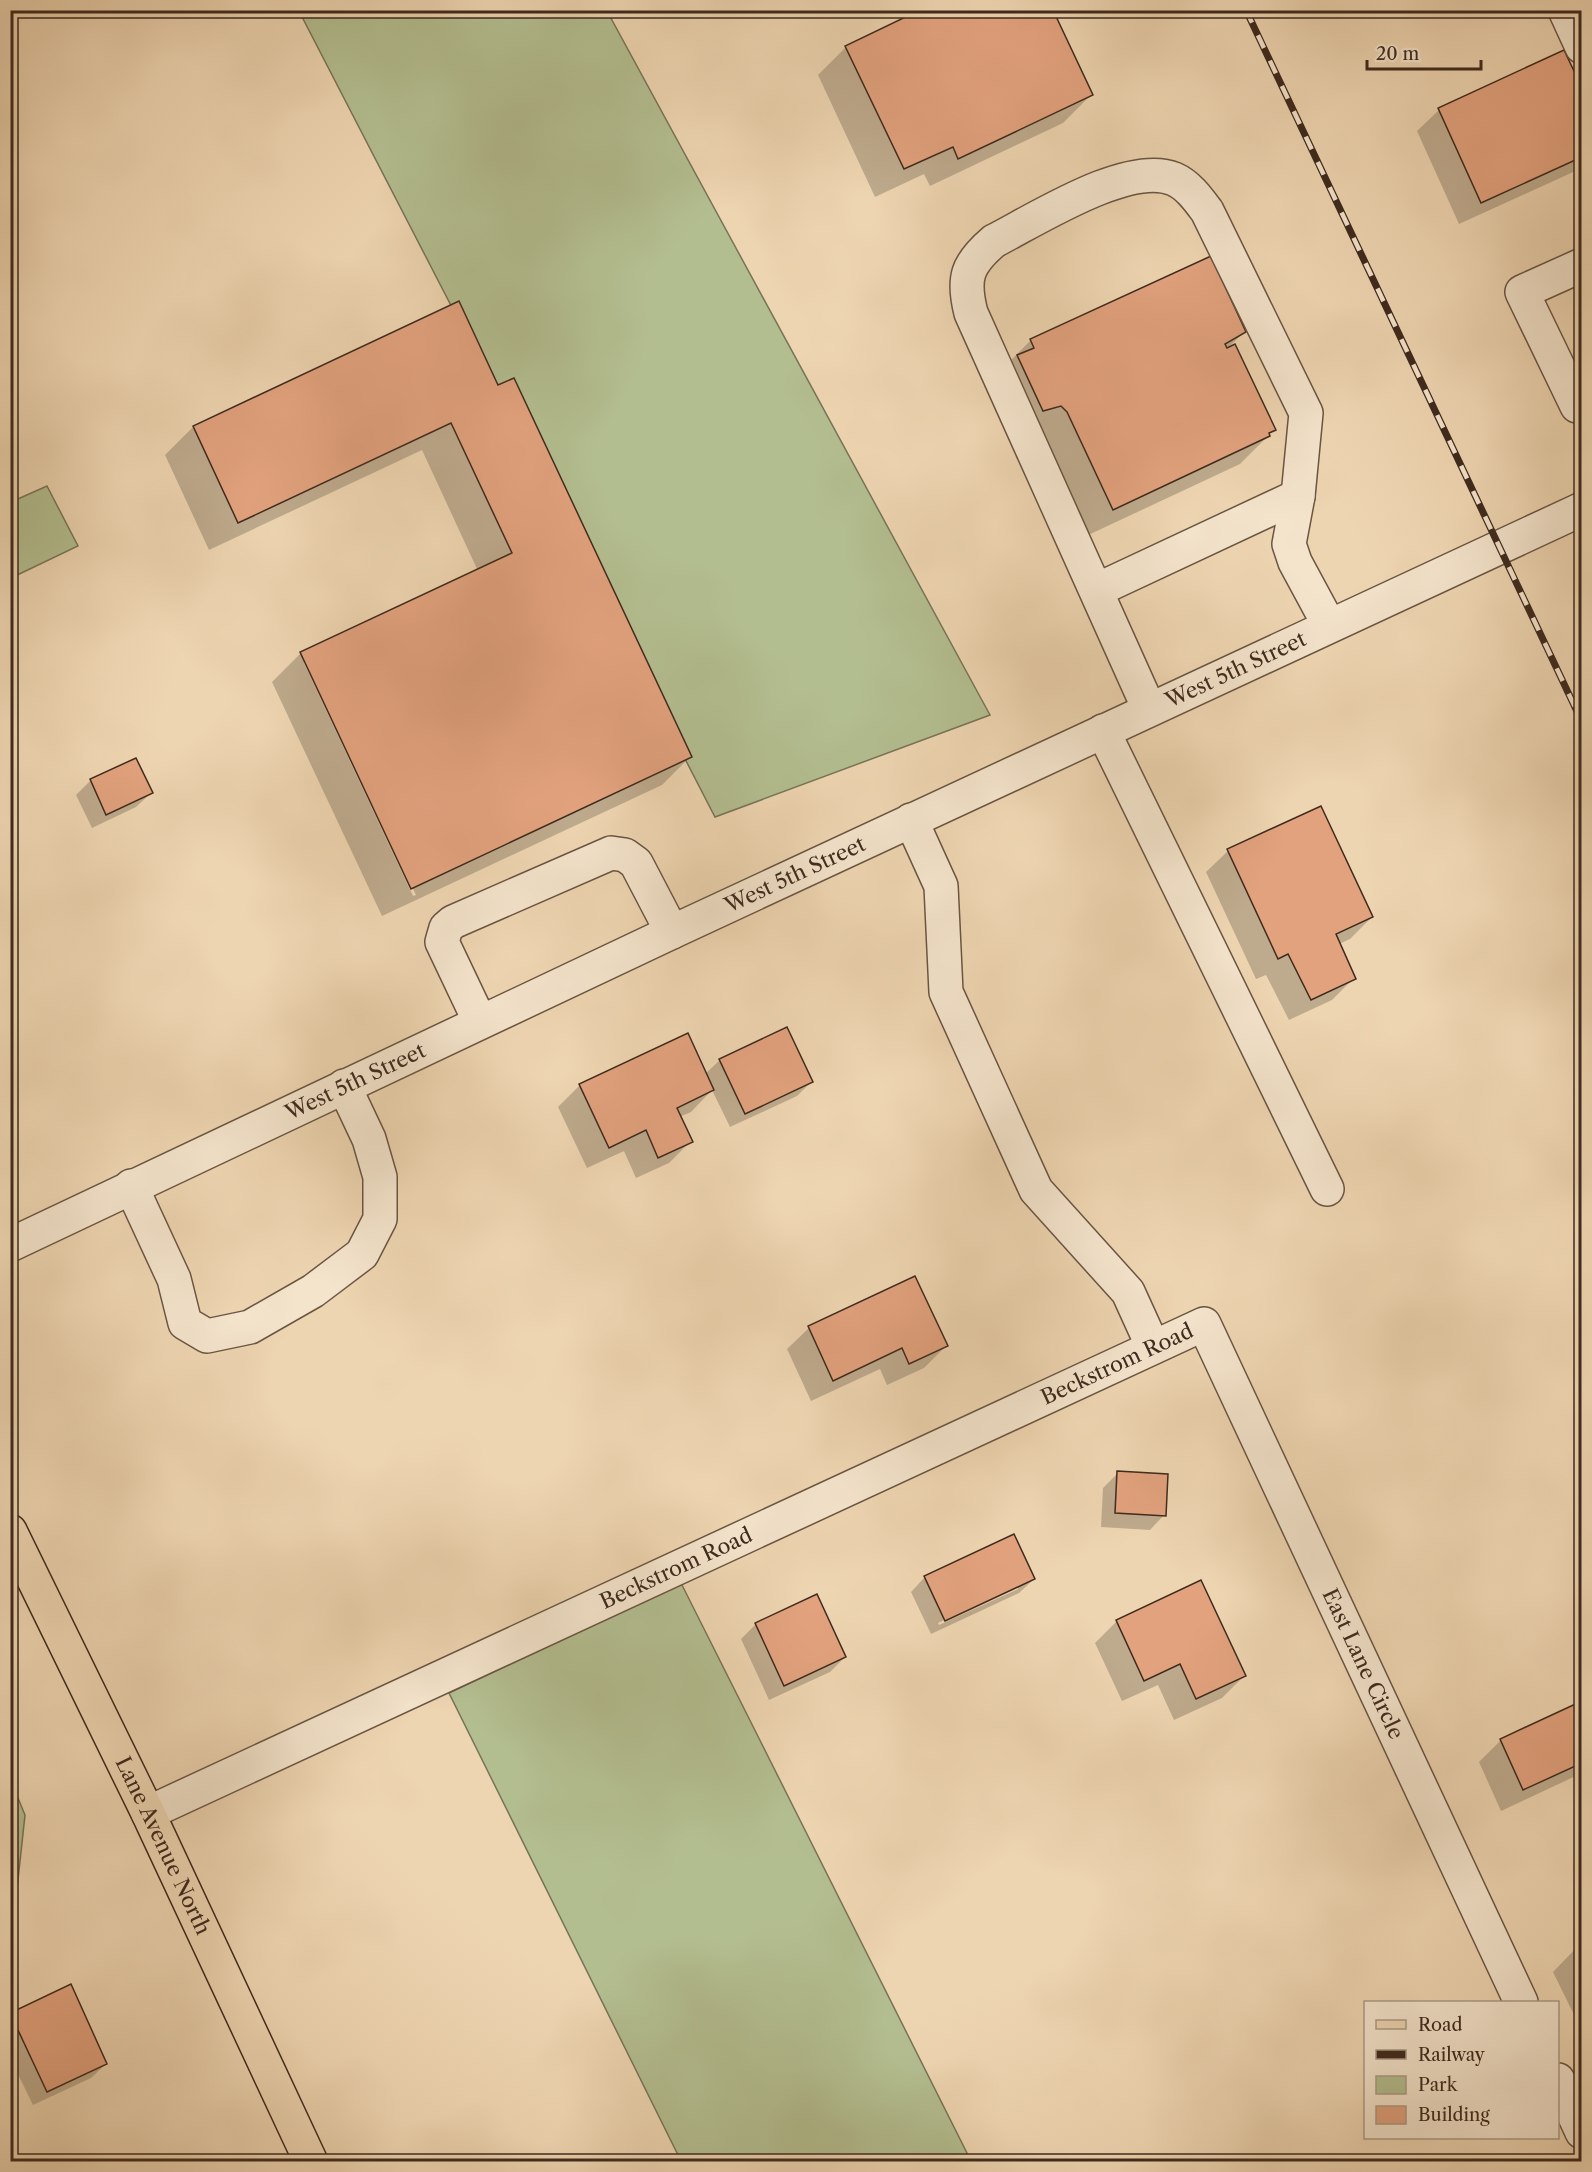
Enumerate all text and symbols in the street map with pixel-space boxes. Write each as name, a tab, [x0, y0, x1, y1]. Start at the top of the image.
scale bar	[1367, 33, 1481, 71]
text: 20 m	[1376, 43, 1420, 65]
street label: West 5th Street	[1160, 626, 1310, 713]
street label: West 5th Street	[720, 831, 870, 918]
street label: West 5th Street	[280, 1037, 430, 1126]
street label: Beckstrom Road	[1037, 1318, 1197, 1410]
street label: Beckstrom Road	[596, 1522, 756, 1614]
street label: East Lane Circle	[1318, 1585, 1409, 1743]
street label: Lane Avenue North	[110, 1753, 216, 1939]
legend	[1364, 2001, 1559, 2139]
text: Road	[1418, 2014, 1463, 2036]
text: Railway	[1418, 2044, 1486, 2066]
text: Park	[1418, 2074, 1459, 2096]
text: Building	[1418, 2104, 1490, 2126]

